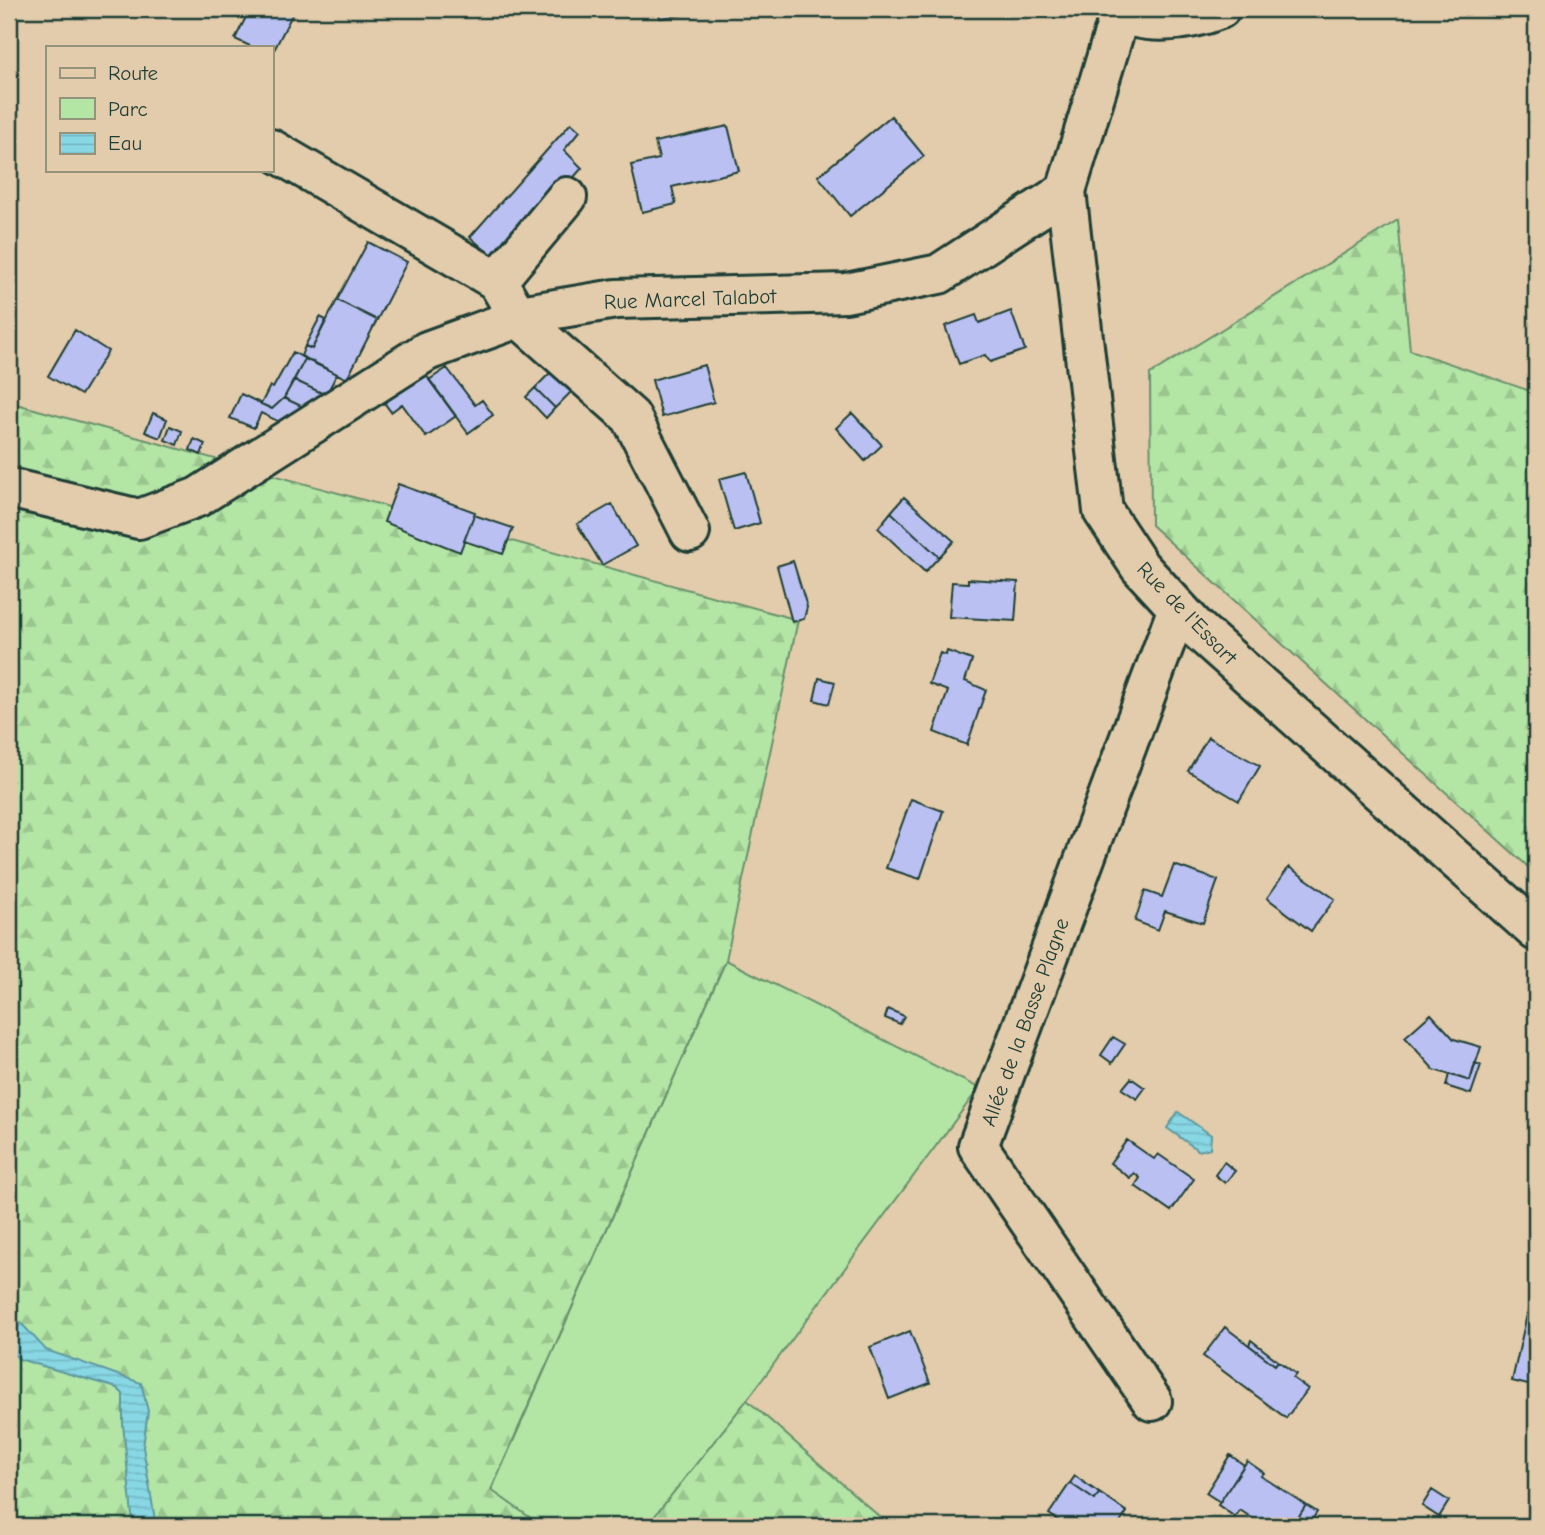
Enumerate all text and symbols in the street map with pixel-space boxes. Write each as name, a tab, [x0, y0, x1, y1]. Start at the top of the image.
legend	[46, 46, 273, 172]
text: Route	[108, 61, 158, 85]
text: Parc	[108, 97, 148, 121]
text: Eau	[108, 131, 142, 155]
street label: Rue Marcel Talabot	[603, 284, 778, 314]
street label: Rue de l'Essart	[1132, 557, 1243, 670]
street label: Allée de la Basse Plagne	[976, 915, 1074, 1129]

